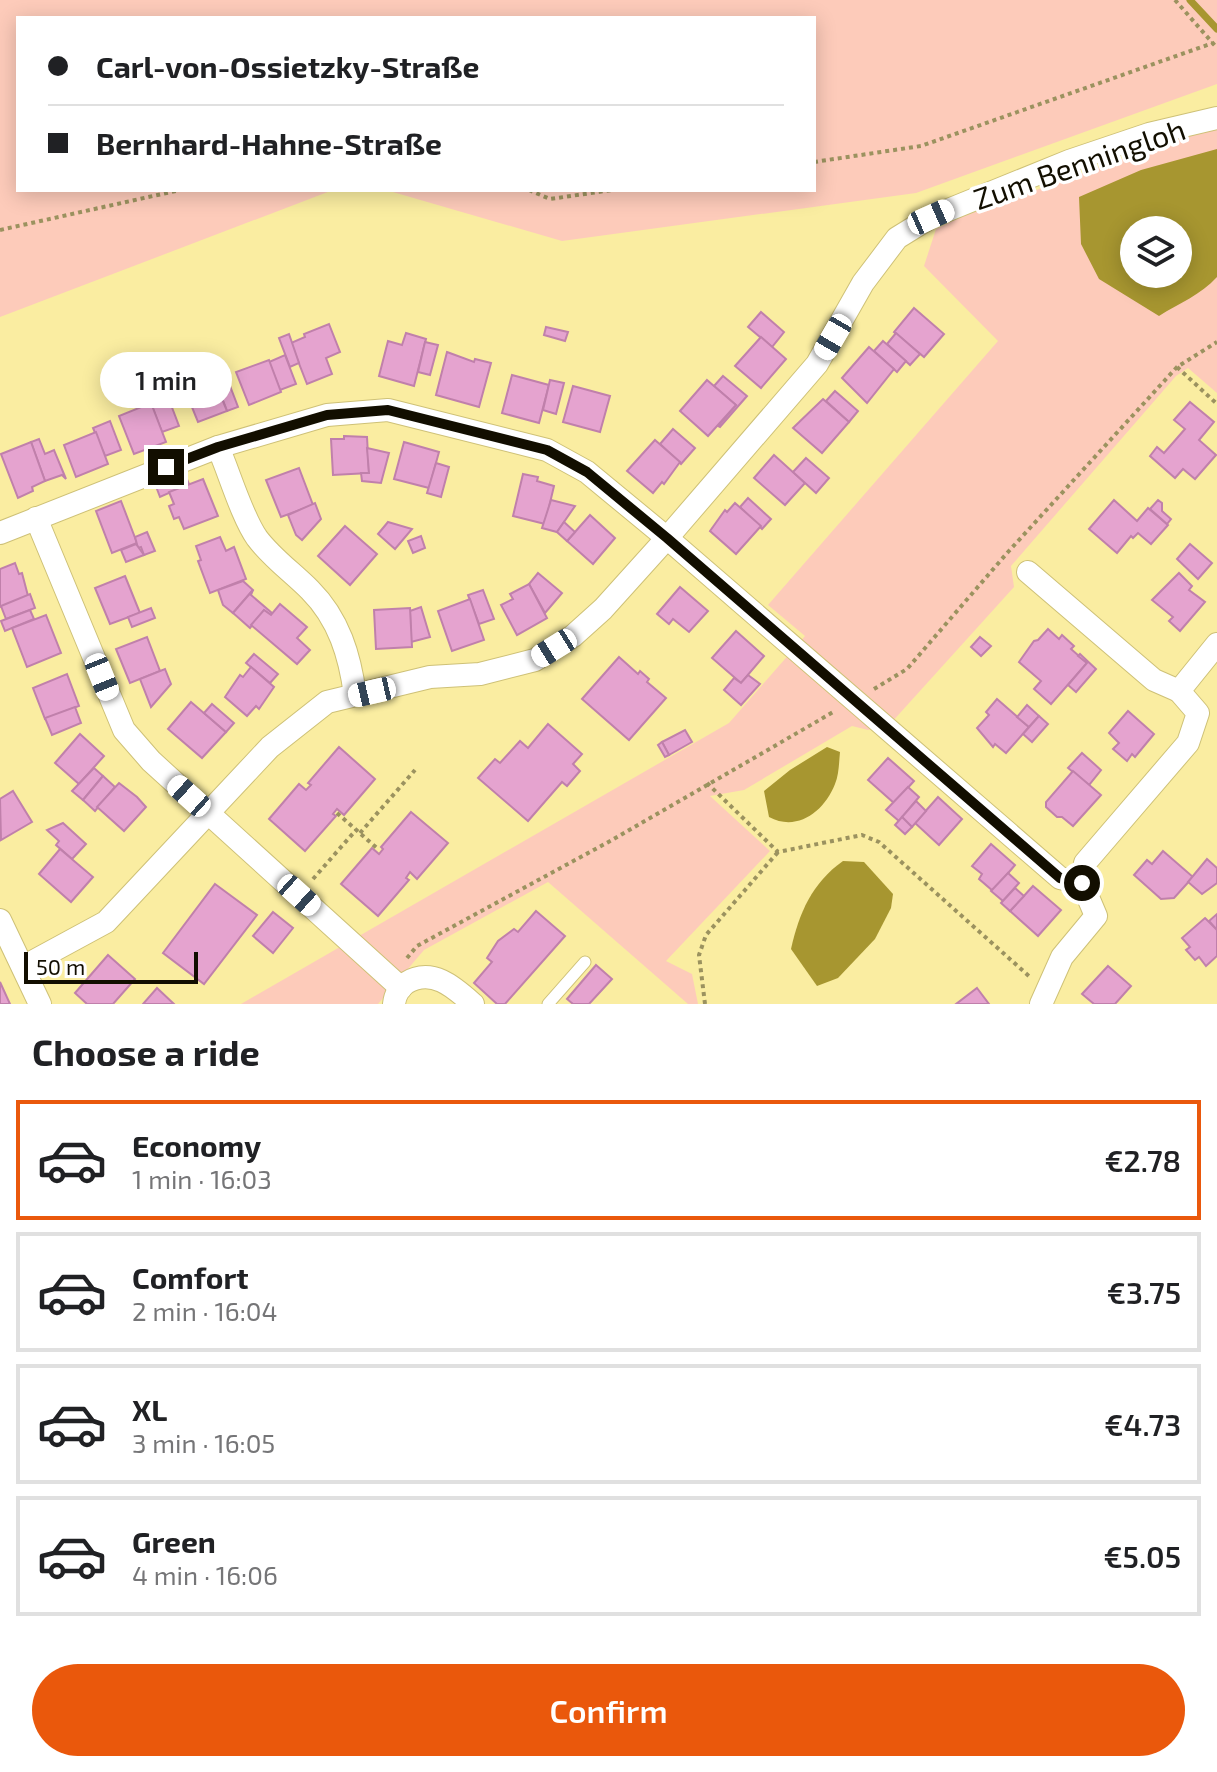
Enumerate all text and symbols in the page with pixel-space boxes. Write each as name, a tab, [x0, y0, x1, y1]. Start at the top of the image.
text: Carl-von-Ossietzky-Straße	[96, 48, 479, 84]
street label: Zum Benningloh	[968, 110, 1190, 216]
text: Bernhard-Hahne-Straße	[96, 125, 442, 161]
car	[904, 196, 958, 238]
map controls	[1120, 216, 1192, 288]
button: layers	[1120, 216, 1192, 288]
car	[811, 310, 855, 364]
callout: 1 min	[100, 351, 232, 407]
text: 1 min	[135, 364, 197, 395]
route end	[148, 449, 184, 485]
car	[527, 625, 581, 671]
car	[82, 650, 122, 704]
car	[346, 675, 398, 709]
car	[163, 771, 215, 821]
route start	[1064, 865, 1100, 901]
car	[273, 870, 325, 920]
scale bar	[24, 948, 198, 984]
text: 50 m	[36, 953, 85, 979]
text: Choose a ride	[32, 1030, 260, 1073]
icon: car	[36, 1124, 108, 1196]
text: Economy	[132, 1127, 261, 1163]
text: €2.78	[1104, 1142, 1181, 1178]
text: 1 min · 16:03	[132, 1163, 272, 1194]
icon: car	[36, 1256, 108, 1328]
text: Comfort	[132, 1259, 249, 1295]
text: €3.75	[1107, 1274, 1181, 1310]
text: 2 min · 16:04	[132, 1295, 278, 1326]
icon: car	[36, 1388, 108, 1460]
text: XL	[132, 1391, 167, 1427]
text: €4.73	[1104, 1406, 1181, 1442]
text: 3 min · 16:05	[132, 1427, 275, 1458]
icon: car	[36, 1520, 108, 1592]
text: Green	[132, 1523, 216, 1559]
text: €5.05	[1103, 1538, 1181, 1574]
text: 4 min · 16:06	[132, 1559, 278, 1590]
button: Confirm	[32, 1664, 1185, 1756]

